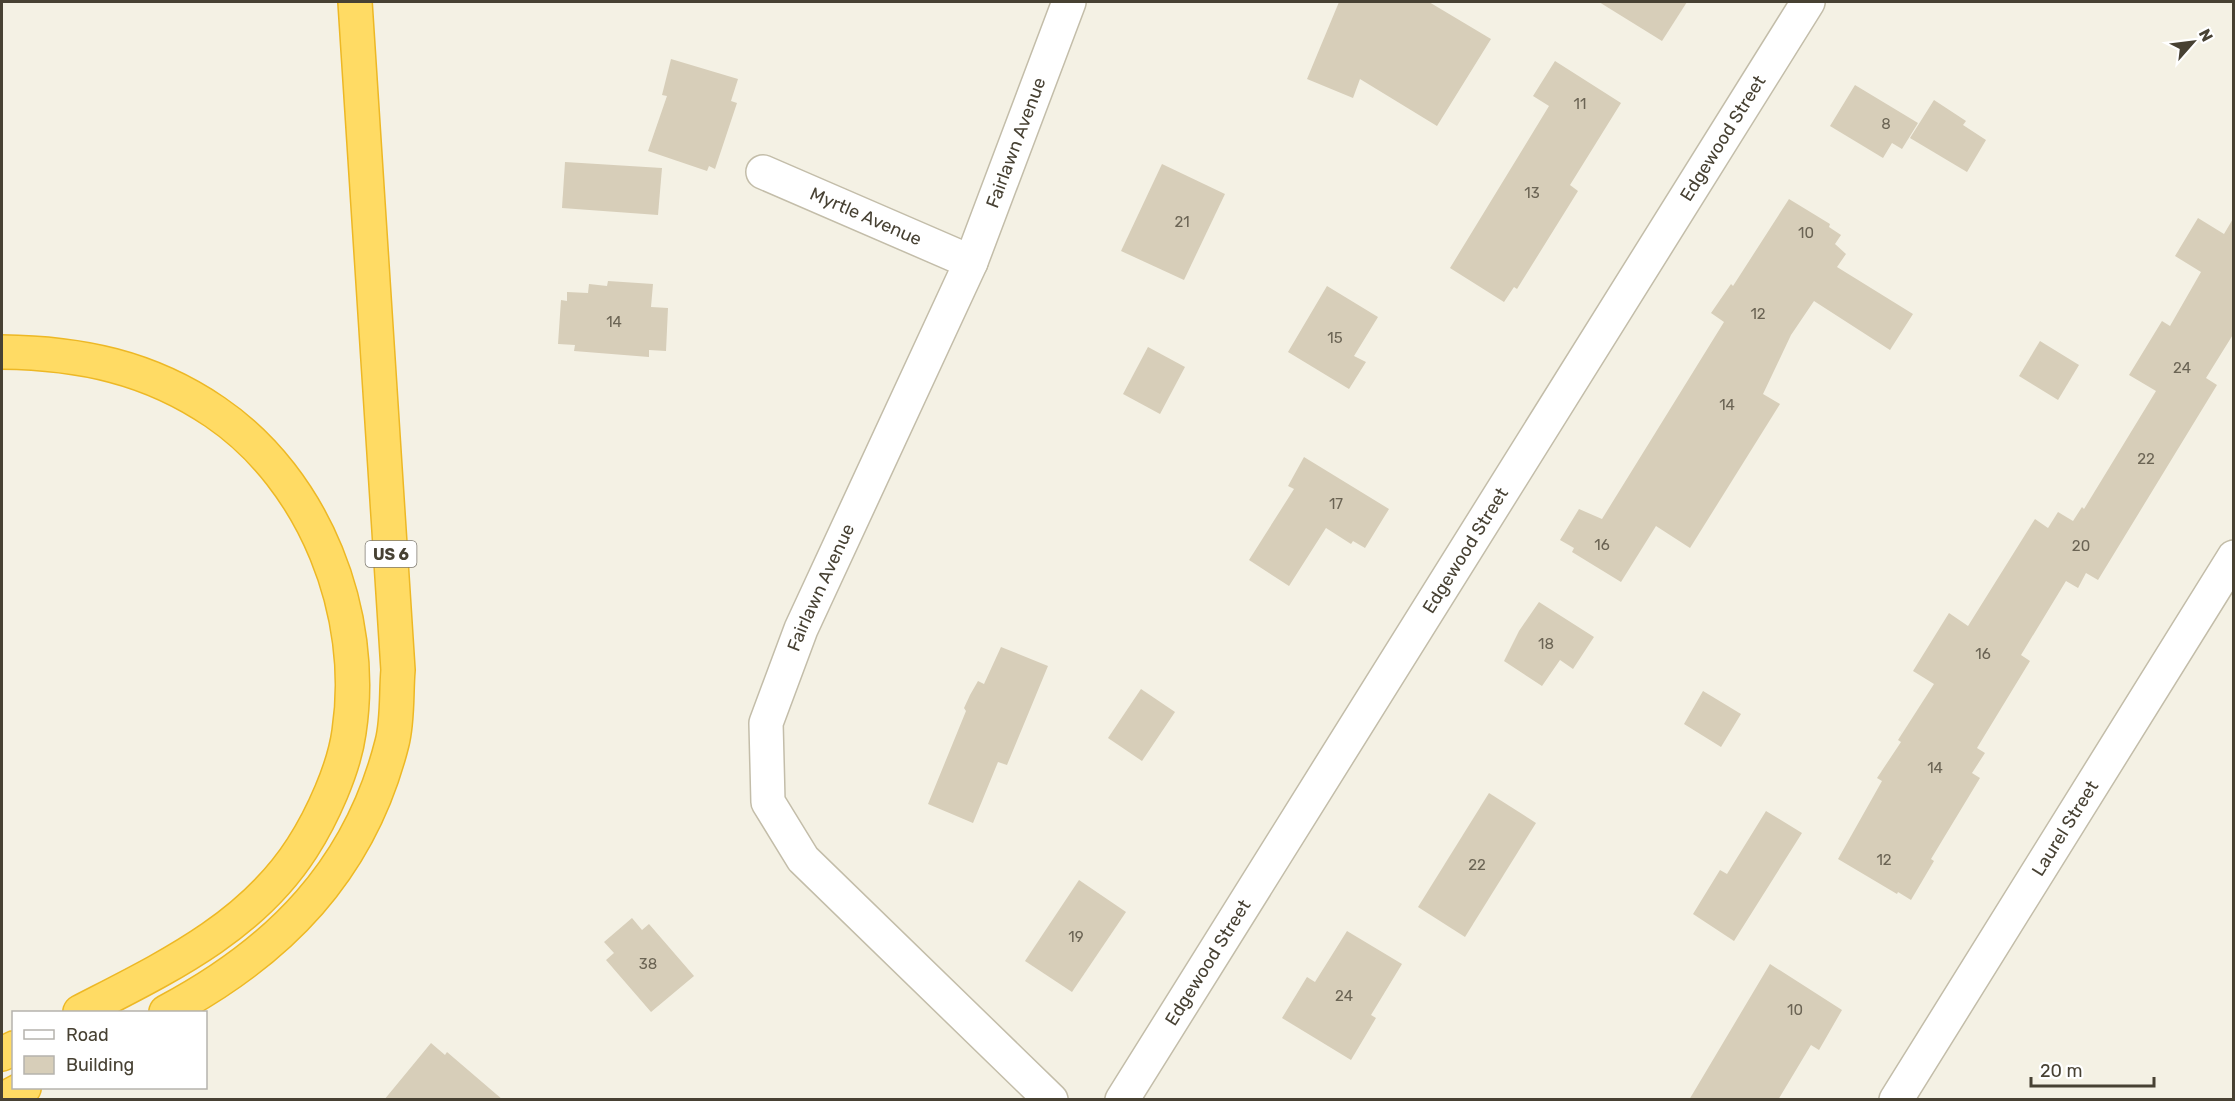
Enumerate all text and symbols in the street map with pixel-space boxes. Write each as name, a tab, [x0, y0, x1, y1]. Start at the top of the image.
north arrow	[2163, 12, 2223, 72]
text: N	[2195, 26, 2217, 45]
street label: Edgewood Street	[1675, 71, 1770, 205]
street label: Fairlawn Avenue	[981, 74, 1051, 211]
house number: 11	[1574, 95, 1586, 113]
house number: 8	[1881, 115, 1891, 133]
street label: Myrtle Avenue	[807, 183, 925, 250]
house number: 13	[1524, 184, 1540, 202]
house number: 21	[1174, 213, 1190, 231]
house number: 10	[1798, 224, 1814, 242]
house number: 12	[1750, 305, 1766, 323]
house number: 14	[606, 313, 622, 331]
house number: 15	[1327, 329, 1343, 347]
house number: 24	[2173, 359, 2191, 377]
house number: 14	[1719, 396, 1735, 414]
house number: 22	[2137, 450, 2155, 468]
street label: Edgewood Street	[1418, 483, 1513, 617]
house number: 17	[1329, 495, 1343, 513]
street label: Fairlawn Avenue	[783, 520, 859, 654]
house number: 16	[1594, 536, 1610, 554]
house number: 20	[2072, 537, 2090, 555]
road number: US 6	[366, 541, 416, 567]
house number: 18	[1538, 635, 1554, 653]
house number: 16	[1975, 645, 1991, 663]
house number: 14	[1927, 759, 1943, 777]
street label: Laurel Street	[2027, 776, 2103, 880]
house number: 12	[1876, 851, 1892, 869]
house number: 22	[1468, 856, 1486, 874]
street label: Edgewood Street	[1160, 896, 1255, 1030]
house number: 19	[1068, 928, 1084, 946]
house number: 38	[639, 955, 657, 973]
house number: 24	[1335, 987, 1353, 1005]
house number: 10	[1787, 1001, 1803, 1019]
legend	[12, 1011, 207, 1089]
text: Road	[66, 1024, 109, 1046]
scale bar	[2031, 1050, 2154, 1088]
text: Building	[66, 1054, 134, 1076]
text: 20 m	[2040, 1060, 2082, 1082]

